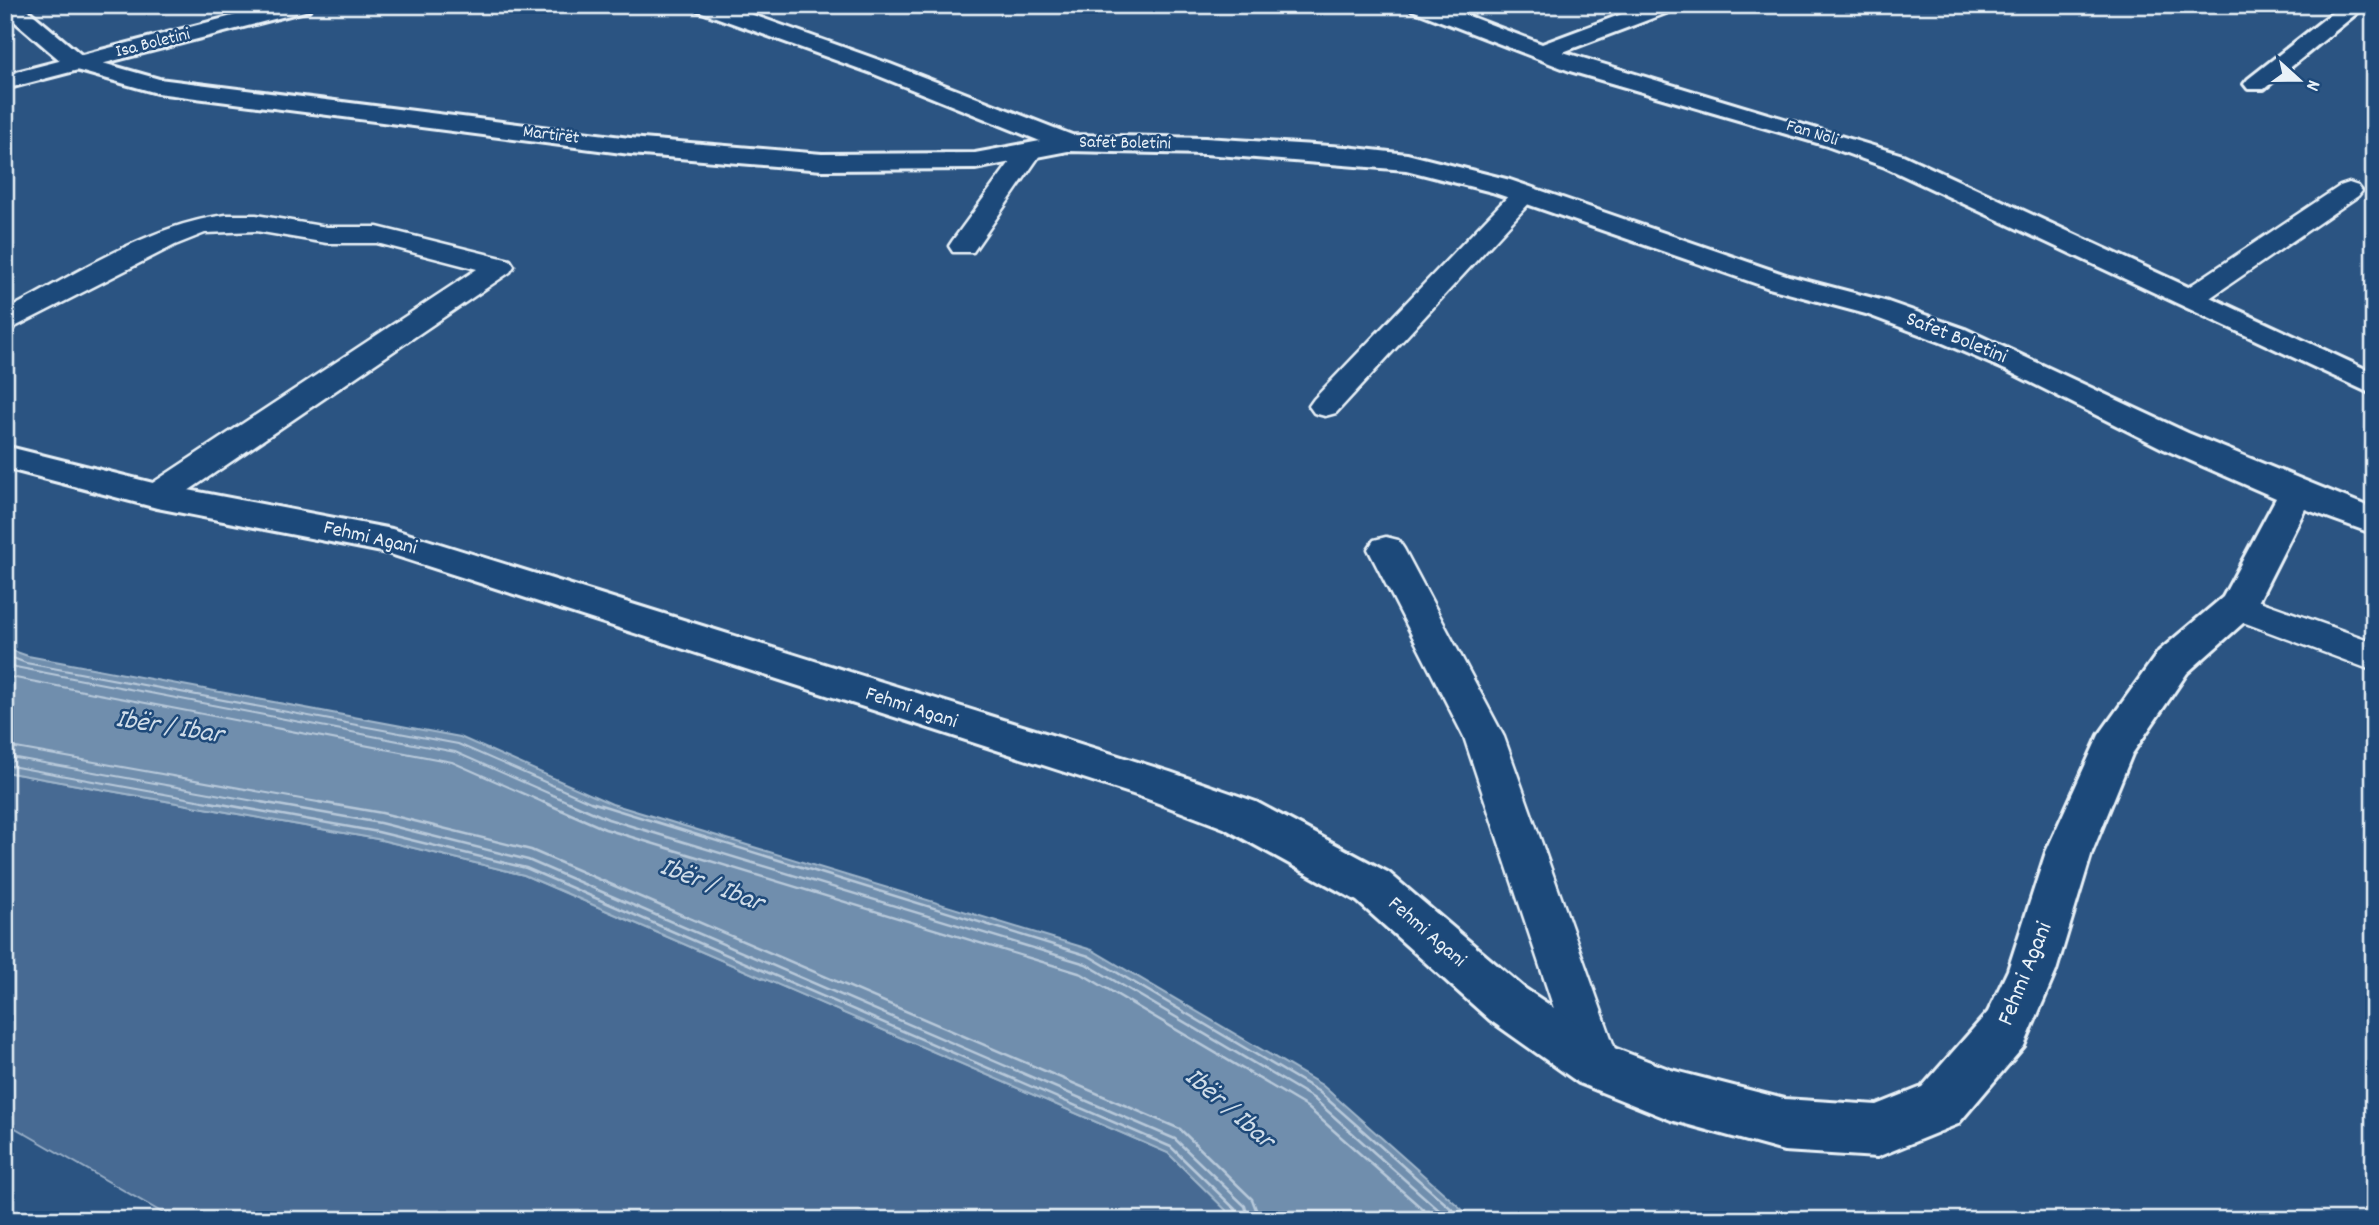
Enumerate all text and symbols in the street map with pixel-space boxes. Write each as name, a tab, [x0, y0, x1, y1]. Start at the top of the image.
street label: Isa Boletini	[113, 23, 193, 65]
north arrow	[2264, 46, 2334, 116]
text: N	[2297, 76, 2326, 94]
street label: Fan Noli	[1783, 114, 1841, 154]
street label: Martirët	[521, 120, 581, 152]
street label: Safet Boletini	[1079, 131, 1171, 157]
street label: Safet Boletini	[1901, 305, 2011, 373]
street label: Fehmi Agani	[320, 514, 420, 564]
street label: Fehmi Agani	[861, 680, 961, 738]
water label: Ibër / Ibar	[112, 701, 229, 758]
water label: Ibër / Ibar	[653, 849, 772, 926]
street label: Fehmi Agani	[1380, 890, 1472, 976]
street label: Fehmi Agani	[1990, 917, 2062, 1031]
water label: Ibër / Ibar	[1174, 1059, 1285, 1163]

